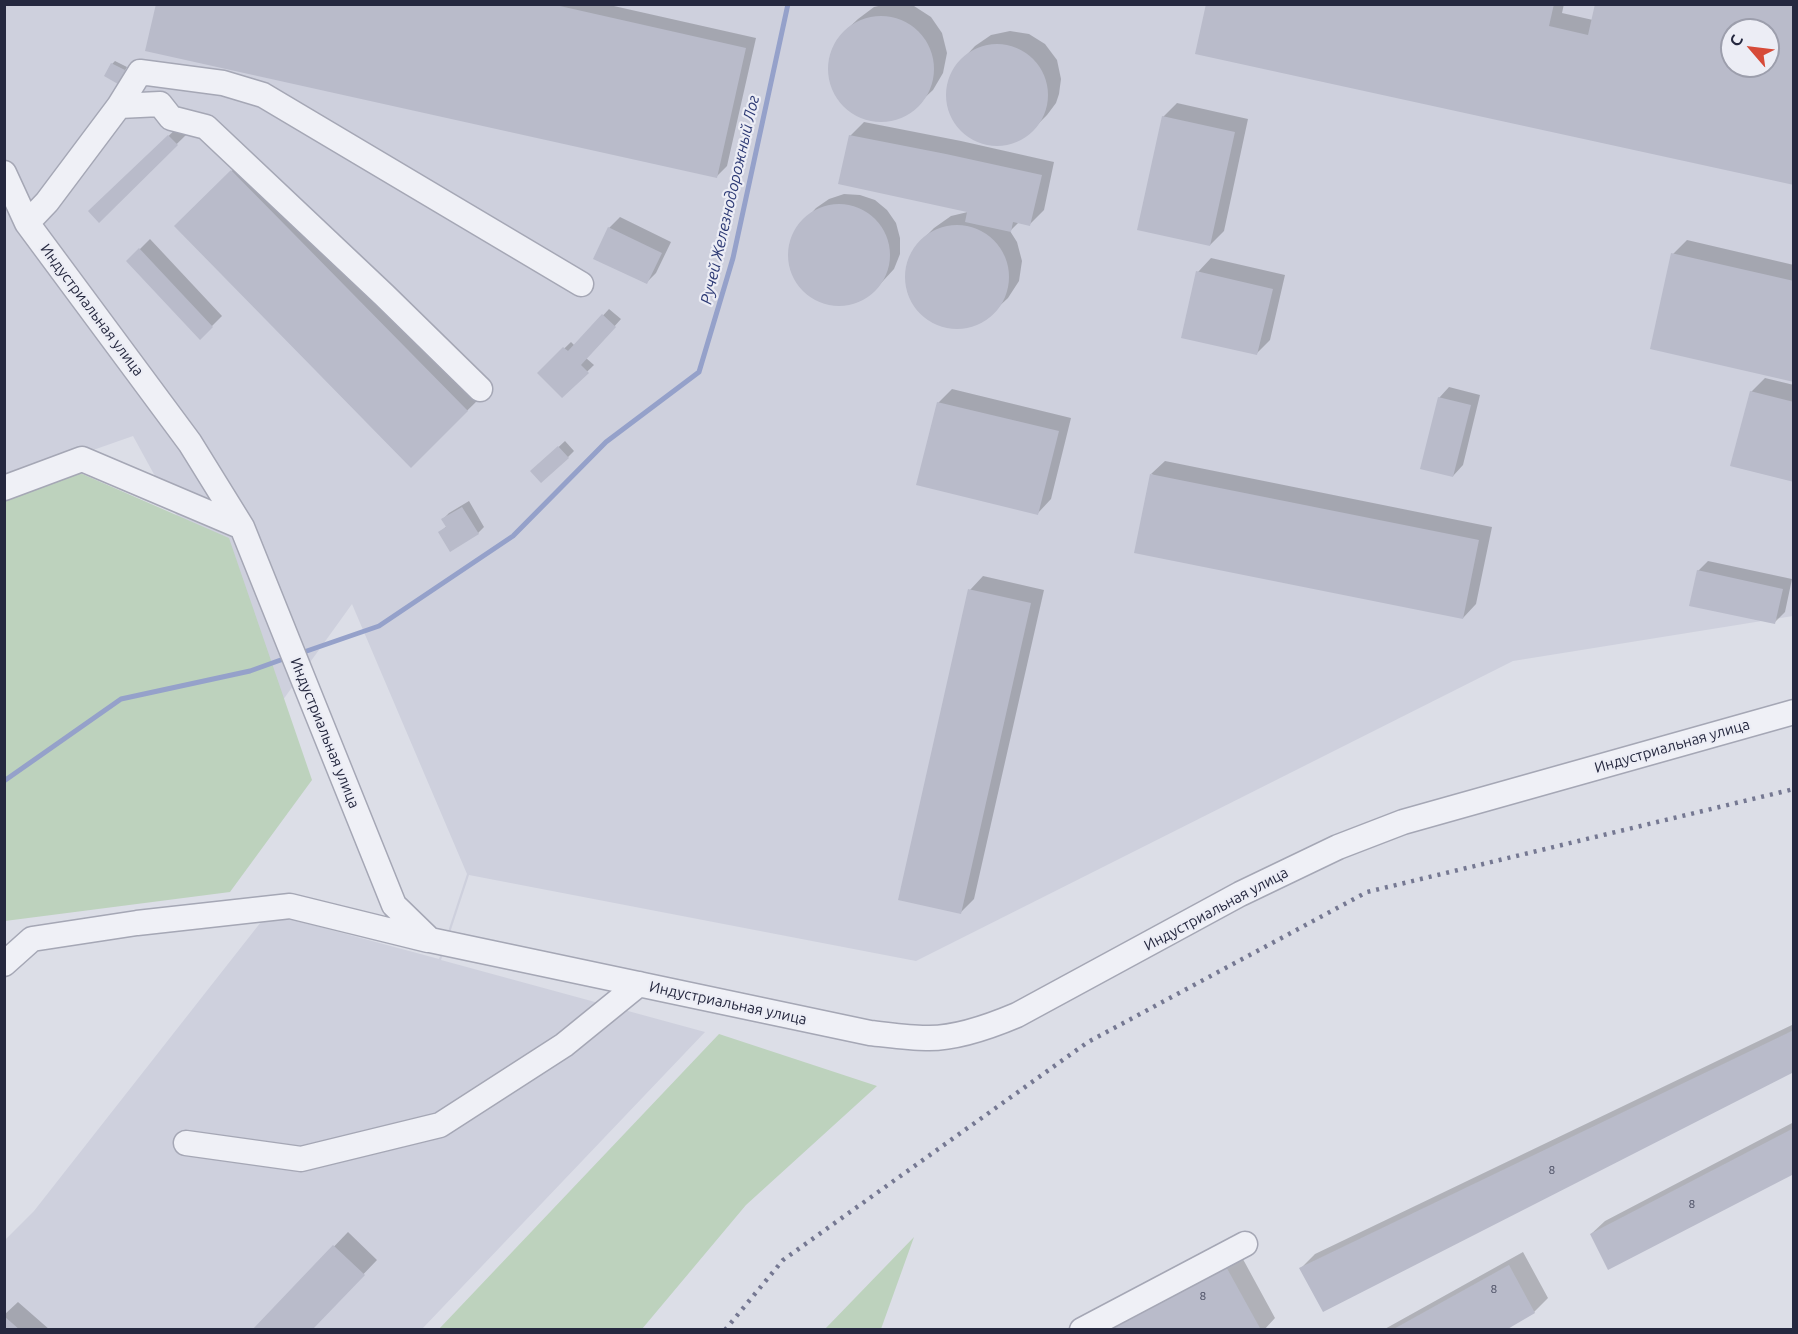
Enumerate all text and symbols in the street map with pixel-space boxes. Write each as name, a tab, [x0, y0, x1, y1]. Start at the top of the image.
north arrow	[1720, 18, 1780, 78]
text: С	[1726, 32, 1746, 49]
water label: Ручей Железнодорожный Лог	[697, 94, 763, 306]
street label: Индустриальная улица	[36, 240, 148, 380]
street label: Индустриальная улица	[287, 655, 363, 811]
street label: Индустриальная улица	[1592, 715, 1752, 777]
street label: Индустриальная улица	[1141, 863, 1291, 955]
street label: Индустриальная улица	[648, 977, 808, 1029]
house number: 8	[1549, 1163, 1555, 1177]
house number: 8	[1689, 1197, 1695, 1211]
house number: 8	[1491, 1282, 1497, 1296]
house number: 8	[1200, 1289, 1206, 1303]

